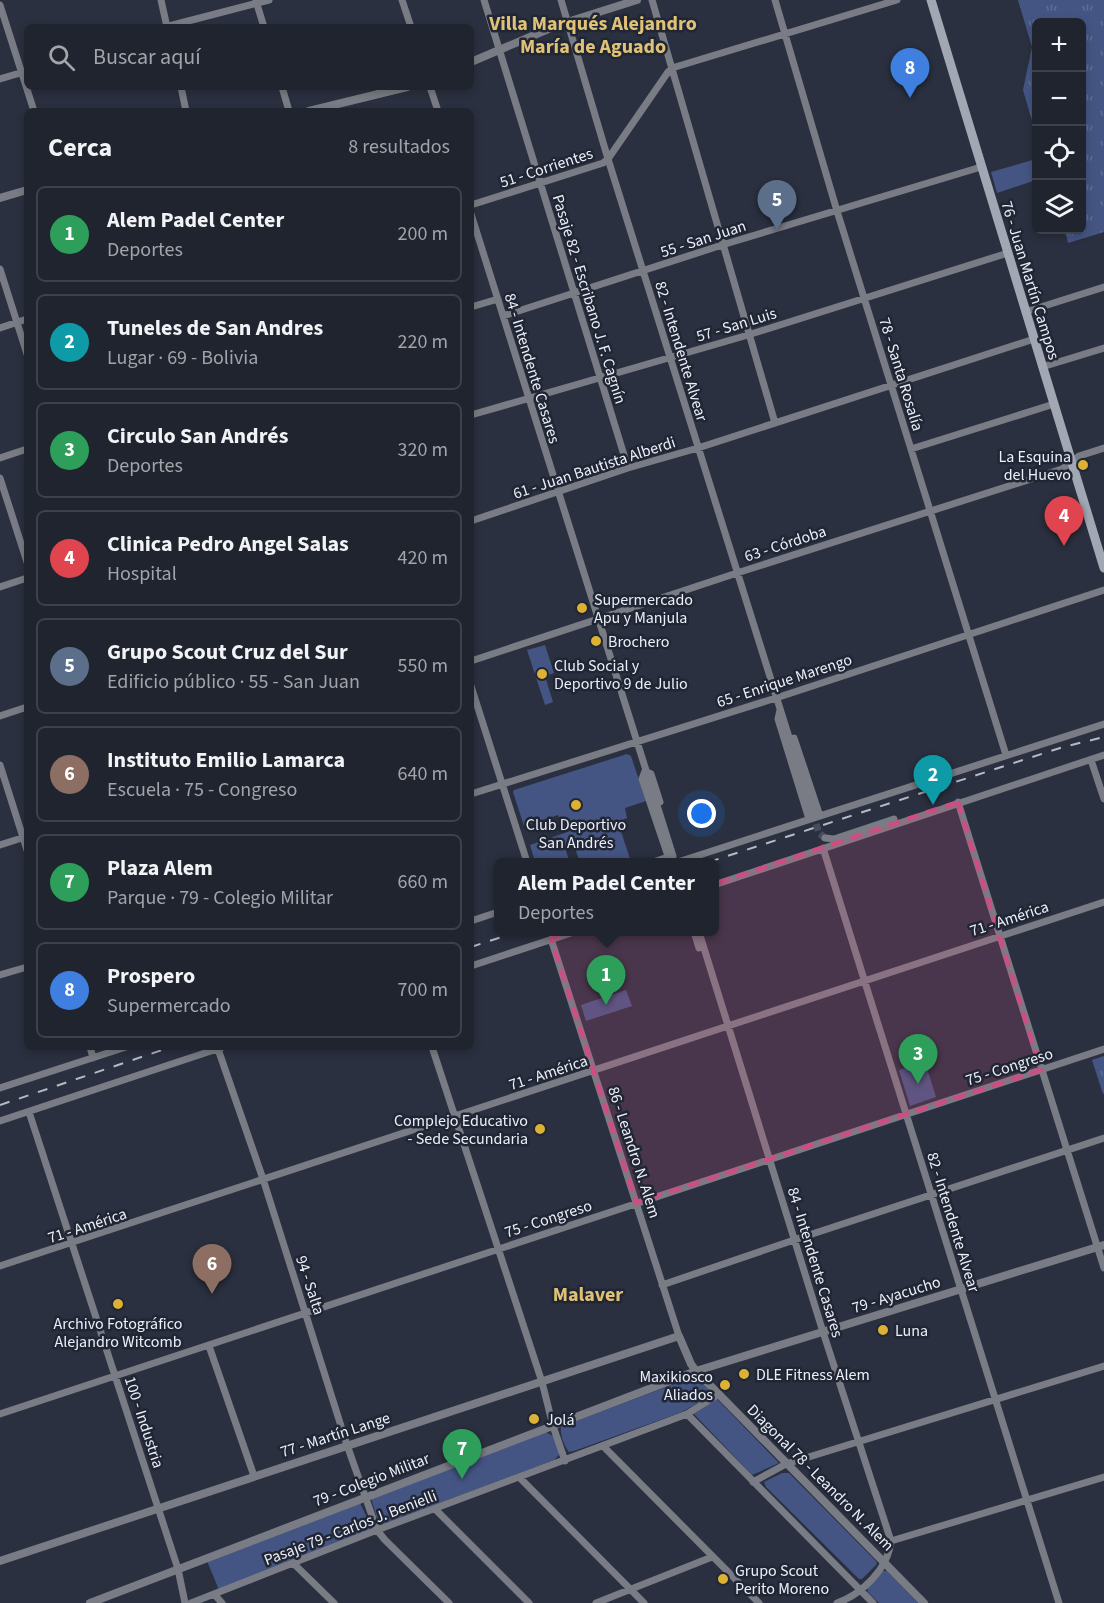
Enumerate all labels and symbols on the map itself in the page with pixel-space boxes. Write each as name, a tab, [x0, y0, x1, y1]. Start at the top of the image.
district label: Villa Marqués Alejandro María de Aguado	[488, 10, 697, 61]
pin: 8	[890, 48, 930, 98]
street label: 51 - Corrientes	[497, 142, 596, 193]
pin: 5	[758, 180, 796, 230]
street label: Pasaje 82 - Escribano J. F. Cagnín	[547, 192, 631, 407]
street label: 76 - Juan Martín Campos	[995, 198, 1065, 363]
street label: 55 - San Juan	[658, 215, 749, 263]
street label: 82 - Intendente Alvear	[649, 278, 713, 425]
street label: 84 - Intendente Casares	[499, 290, 565, 446]
street label: 57 - San Luis	[693, 302, 779, 348]
street label: 78 - Santa Rosalía	[873, 315, 929, 434]
street label: 61 - Juan Bautista Alberdi	[510, 431, 678, 505]
place label: La Esquina del Huevo	[998, 446, 1071, 486]
marker: La Esquina del Huevo	[1076, 458, 1090, 472]
pin: 4	[1044, 496, 1084, 546]
street label: 63 - Córdoba	[742, 520, 829, 568]
place label: Supermercado Apu y Manjula	[594, 589, 693, 629]
marker: Supermercado Apu y Manjula	[575, 601, 589, 615]
place label: Brochero	[608, 631, 669, 653]
marker: Brochero	[589, 634, 603, 648]
street label: 65 - Enrique Marengo	[714, 649, 855, 713]
place label: Club Social y Deportivo 9 de Julio	[554, 655, 688, 695]
marker: Club Social y Deportivo 9 de Julio	[535, 667, 549, 681]
pin: 2	[914, 756, 952, 805]
marker: Club Deportivo San Andrés	[569, 798, 583, 812]
your location	[687, 799, 716, 828]
place label: Club Deportivo San Andrés	[526, 814, 626, 854]
street label: 71 - América	[967, 896, 1052, 942]
pin: 1	[586, 956, 626, 1005]
pin: 3	[898, 1034, 938, 1084]
street label: 75 - Congreso	[963, 1042, 1056, 1091]
street label: 71 - América	[506, 1050, 591, 1096]
street label: 86 - Leandro N. Alem	[602, 1084, 666, 1221]
place label: Complejo Educativo - Sede Secundaria	[394, 1110, 528, 1150]
marker: Complejo Educativo - Sede Secundaria	[533, 1122, 547, 1136]
street label: 82 - Intendente Alvear	[921, 1149, 985, 1296]
street label: 84 - Intendente Casares	[782, 1184, 848, 1340]
street label: 75 - Congreso	[502, 1194, 595, 1243]
street label: 71 - América	[45, 1203, 130, 1249]
pin: 6	[192, 1244, 232, 1294]
street label: 94 - Salta	[290, 1253, 330, 1318]
street label: 79 - Ayacucho	[849, 1271, 943, 1319]
district label: Malaver	[553, 1281, 623, 1309]
marker: Archivo Fotográfico Alejandro Witcomb	[111, 1297, 125, 1311]
place label: Archivo Fotográfico Alejandro Witcomb	[54, 1313, 182, 1353]
place label: Luna	[895, 1320, 928, 1342]
marker: Luna	[876, 1323, 890, 1337]
place label: DLE Fitness Alem	[756, 1364, 870, 1386]
place label: Maxikiosco Aliados	[639, 1366, 713, 1406]
marker: DLE Fitness Alem	[737, 1367, 751, 1381]
street label: 100 - Industria	[119, 1374, 169, 1471]
marker: Maxikiosco Aliados	[718, 1378, 732, 1392]
street label: Diagonal 78 - Leandro N. Alem	[742, 1399, 899, 1556]
street label: 77 - Martín Lange	[278, 1407, 393, 1463]
place label: Jolá	[546, 1409, 574, 1431]
marker: Jolá	[527, 1412, 541, 1426]
pin: 7	[442, 1430, 482, 1479]
street label: 79 - Colegio Militar	[310, 1447, 433, 1512]
street label: Pasaje 79 - Carlos J. Benielli	[261, 1485, 440, 1571]
place label: Grupo Scout Perito Moreno	[735, 1560, 829, 1600]
marker: Grupo Scout Perito Moreno	[716, 1572, 730, 1586]

